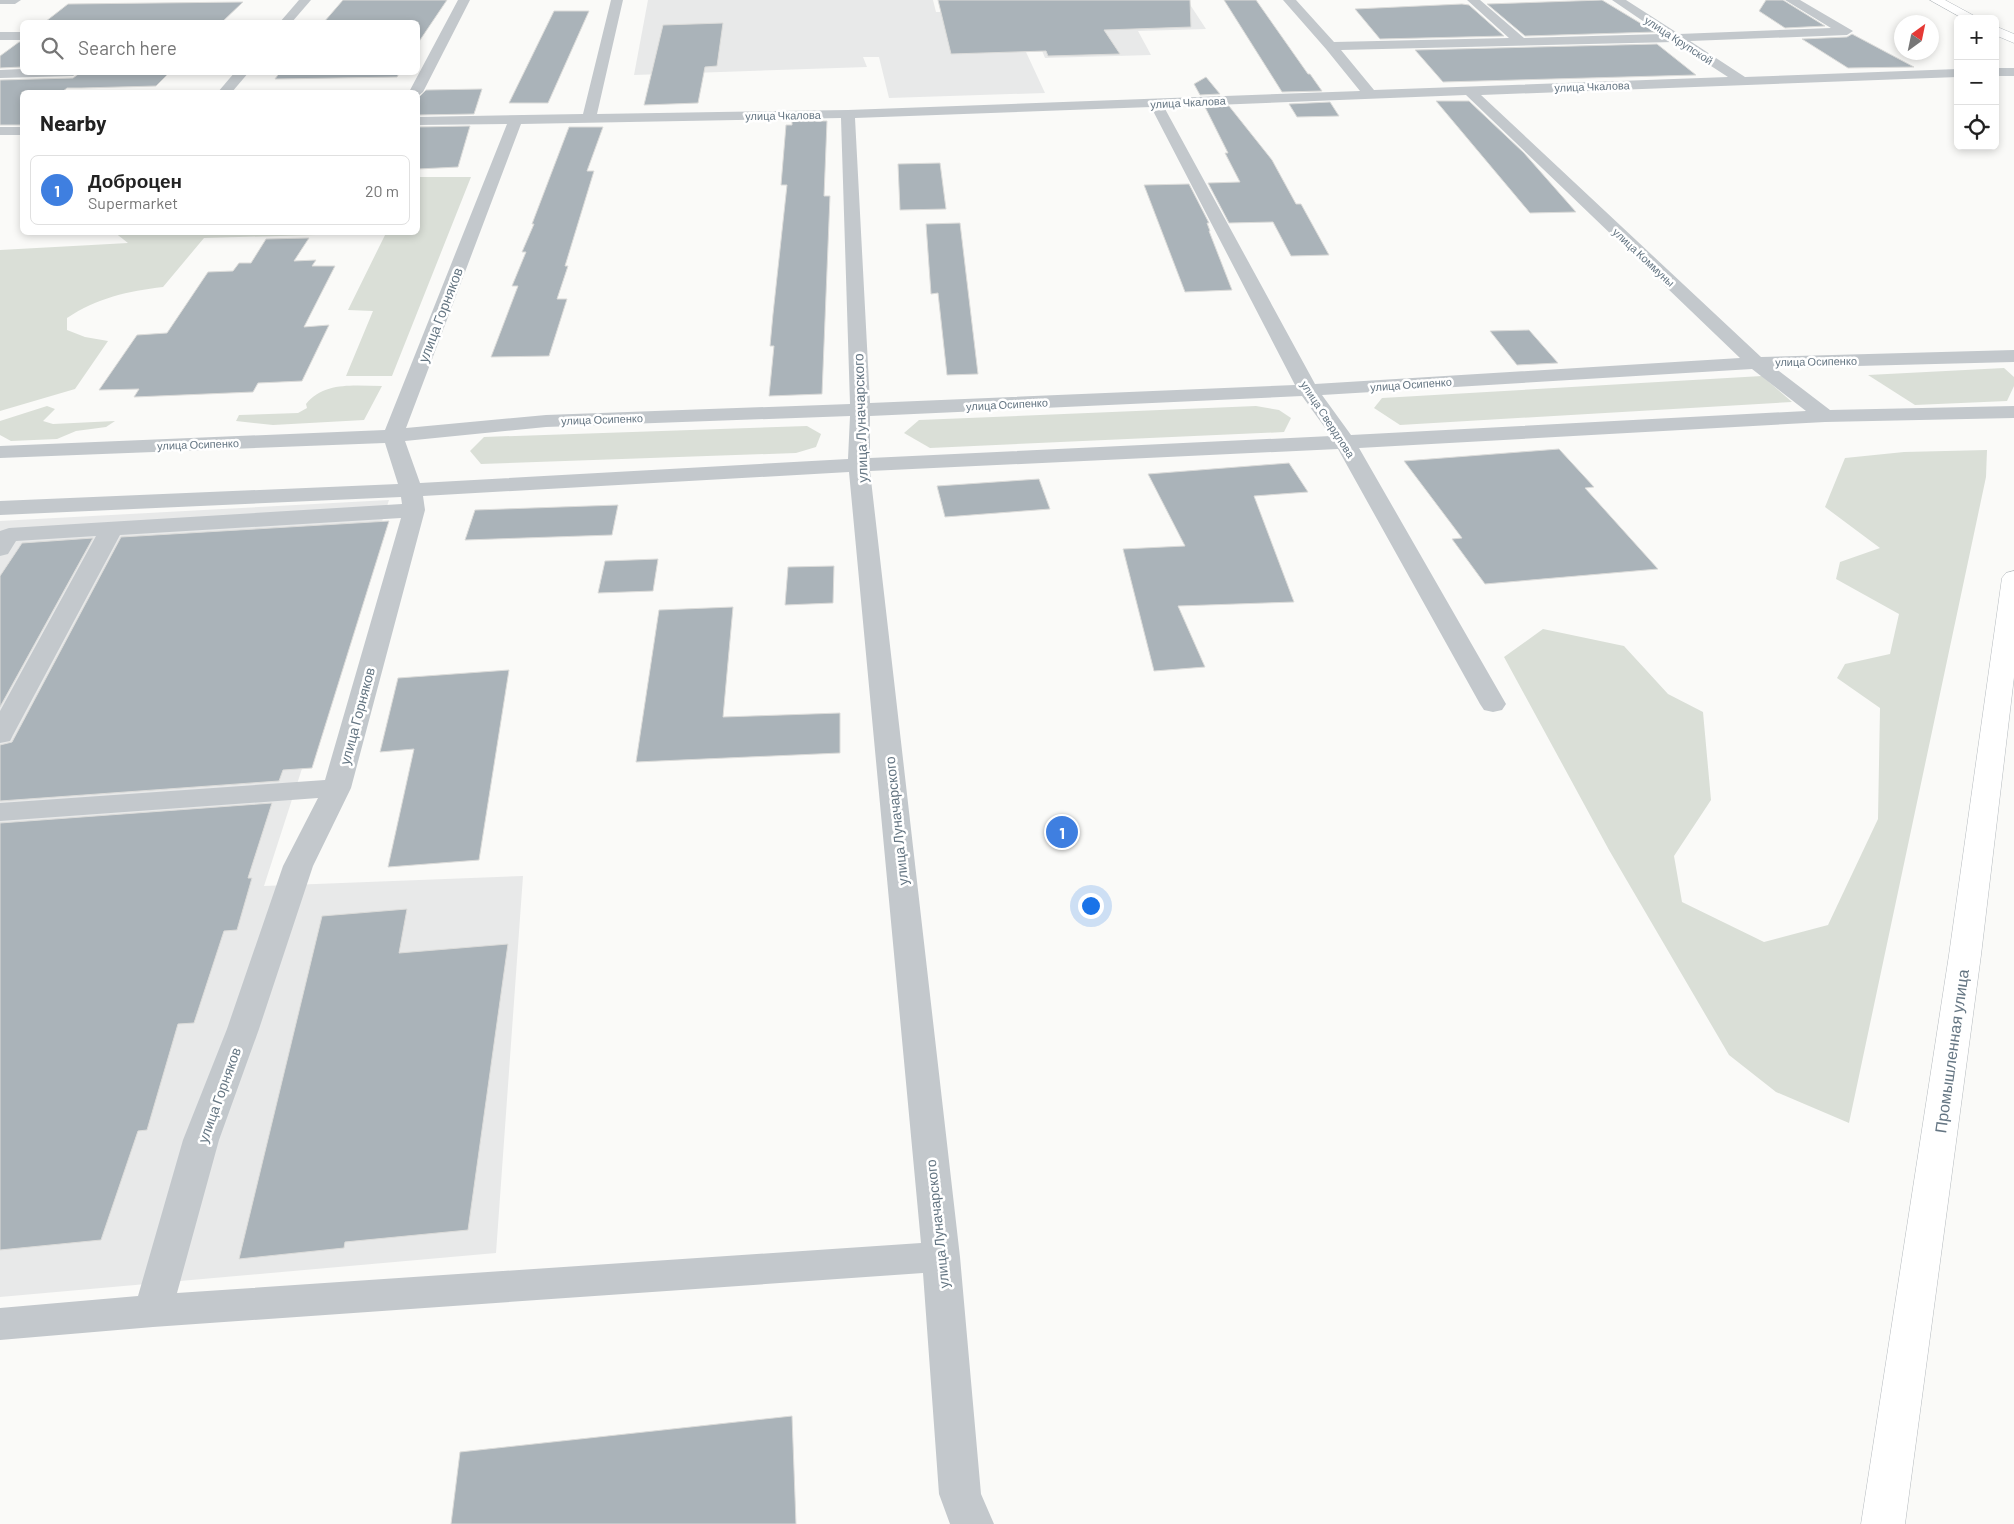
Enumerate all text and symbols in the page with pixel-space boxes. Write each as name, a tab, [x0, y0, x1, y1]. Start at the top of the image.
street label: улица Крупской	[1642, 13, 1716, 67]
north arrow	[1894, 15, 1939, 60]
map controls	[1954, 15, 1999, 150]
button: +	[1954, 15, 1999, 60]
search box	[20, 20, 420, 75]
icon: search	[38, 34, 66, 62]
text: Search here	[78, 36, 177, 59]
button: −	[1954, 60, 1999, 105]
street label: улица Чкалова	[1554, 78, 1631, 94]
street label: улица Чкалова	[1150, 93, 1227, 110]
button: locate	[1954, 105, 1999, 150]
street label: улица Чкалова	[745, 108, 822, 122]
text: Nearby	[40, 110, 106, 135]
text: Доброцен	[88, 169, 182, 192]
text: 1	[54, 181, 60, 200]
text: 20 m	[365, 181, 399, 200]
text: Supermarket	[88, 193, 178, 212]
street label: улица Коммуны	[1610, 225, 1678, 289]
street label: улица Горняков	[414, 265, 466, 365]
street label: улица Луначарского	[849, 353, 871, 483]
street label: улица Осипенко	[1775, 354, 1857, 368]
street label: улица Осипенко	[1370, 375, 1452, 393]
street label: улица Свердлова	[1298, 378, 1358, 461]
street label: улица Осипенко	[966, 395, 1048, 413]
street label: улица Осипенко	[561, 411, 643, 427]
street label: улица Осипенко	[157, 436, 239, 452]
street label: улица Горняков	[336, 665, 378, 767]
street label: улица Луначарского	[881, 756, 911, 886]
pin: 1	[1046, 813, 1078, 851]
your location	[1078, 893, 1104, 919]
street label: Промышленная улица	[1930, 968, 1972, 1134]
street label: улица Горняков	[194, 1045, 244, 1145]
street label: улица Луначарского	[922, 1159, 952, 1289]

